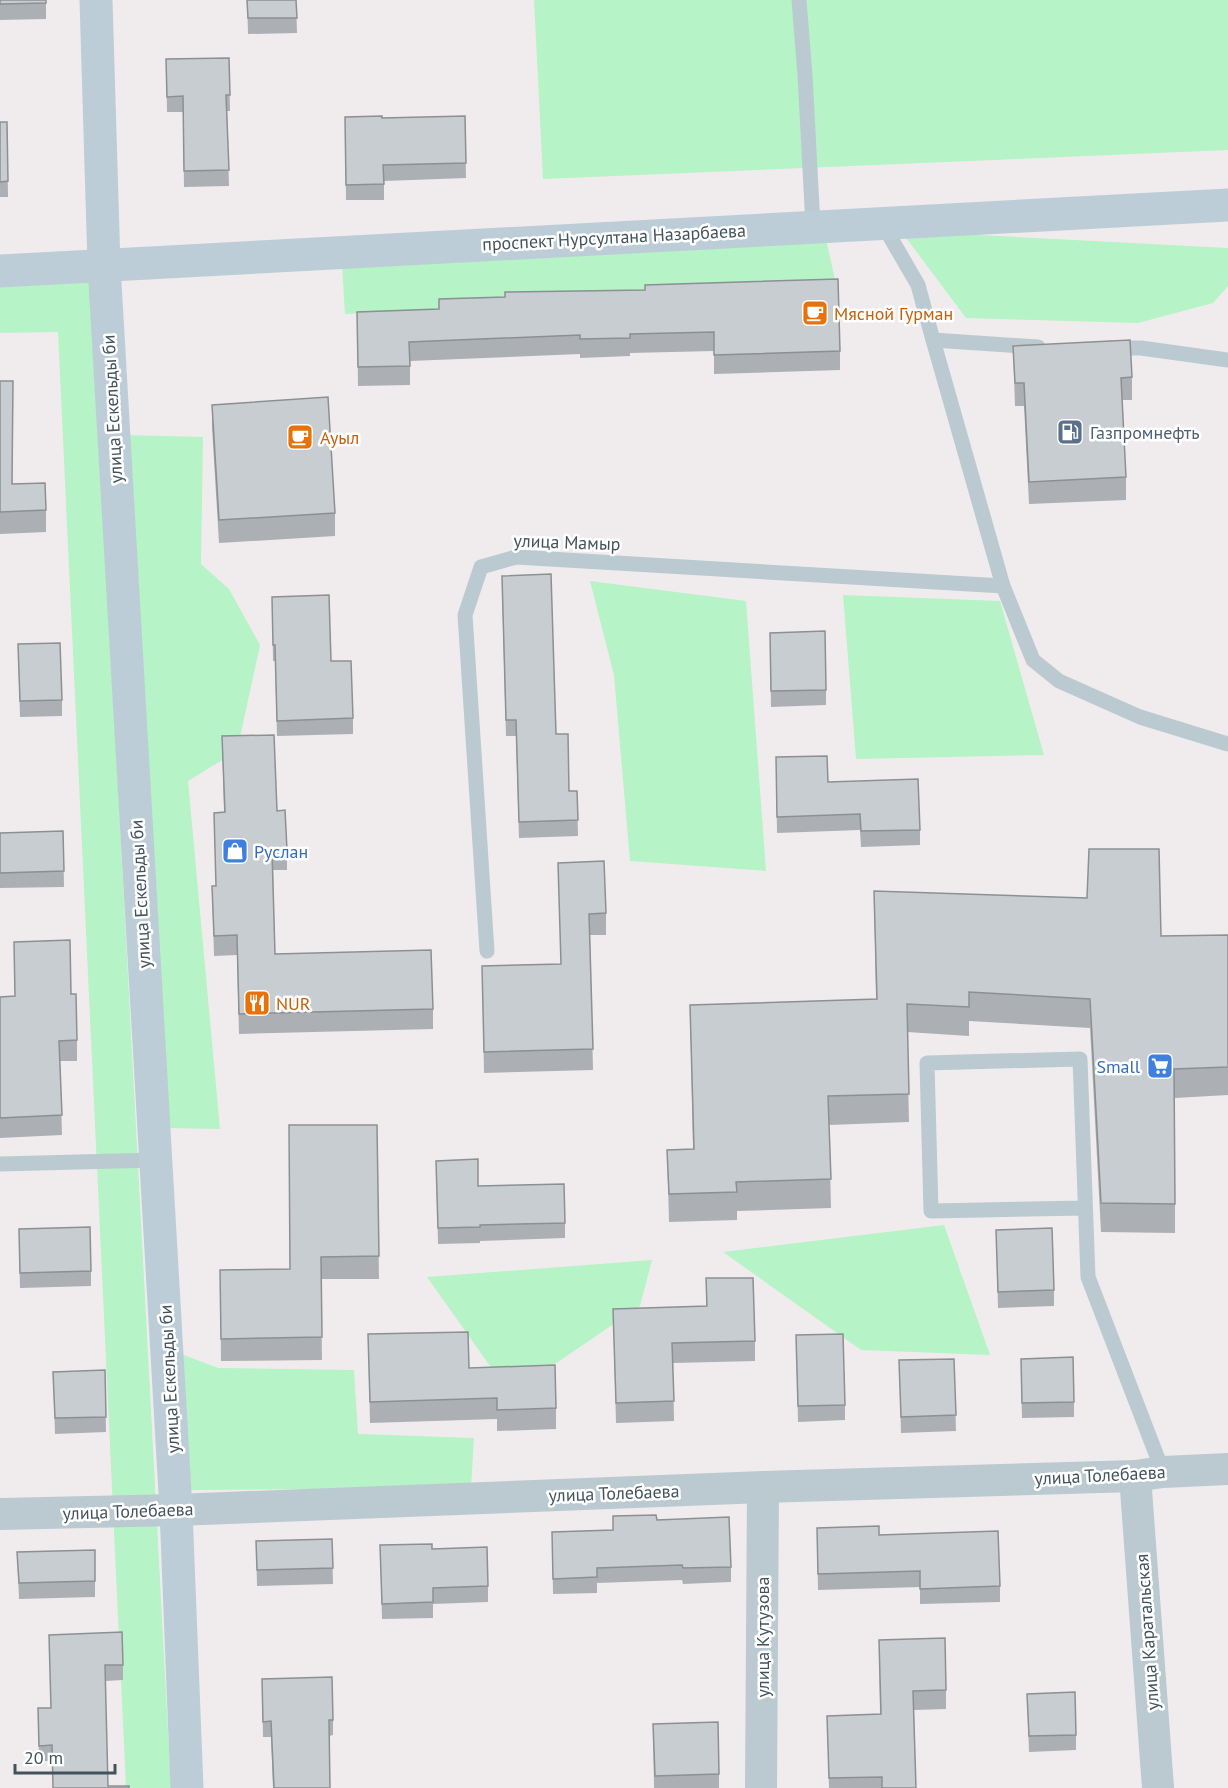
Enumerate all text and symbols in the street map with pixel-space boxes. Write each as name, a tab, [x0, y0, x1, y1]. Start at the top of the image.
street label: проспект Нурсултана Назарбаева	[482, 219, 746, 255]
cafe icon: Мясной Гурман	[800, 298, 830, 328]
place label: Мясной Гурман	[834, 302, 953, 325]
street label: улица Ескельды би	[97, 334, 127, 484]
fuel station icon: Газпромнефть	[1055, 417, 1085, 447]
place label: Газпромнефть	[1090, 421, 1200, 444]
cafe icon: Ауыл	[285, 422, 315, 452]
place label: Ауыл	[320, 426, 359, 449]
street label: улица Мамыр	[513, 529, 621, 555]
street label: улица Ескельды би	[125, 819, 155, 969]
shop icon: Руслан	[220, 836, 250, 866]
place label: Руслан	[254, 840, 308, 863]
restaurant icon: NUR	[242, 988, 272, 1018]
place label: NUR	[276, 992, 311, 1015]
supermarket icon: Small	[1145, 1051, 1175, 1081]
place label: Small	[1096, 1055, 1141, 1078]
street label: улица Ескельды би	[154, 1304, 184, 1454]
street label: улица Толебаева	[1034, 1460, 1166, 1490]
street label: улица Толебаева	[548, 1479, 680, 1507]
street label: улица Толебаева	[62, 1497, 194, 1525]
street label: улица Каратальская	[1130, 1553, 1164, 1711]
street label: улица Кутузова	[751, 1576, 774, 1698]
scale bar	[15, 1737, 116, 1775]
text: 20 m	[24, 1746, 63, 1769]

